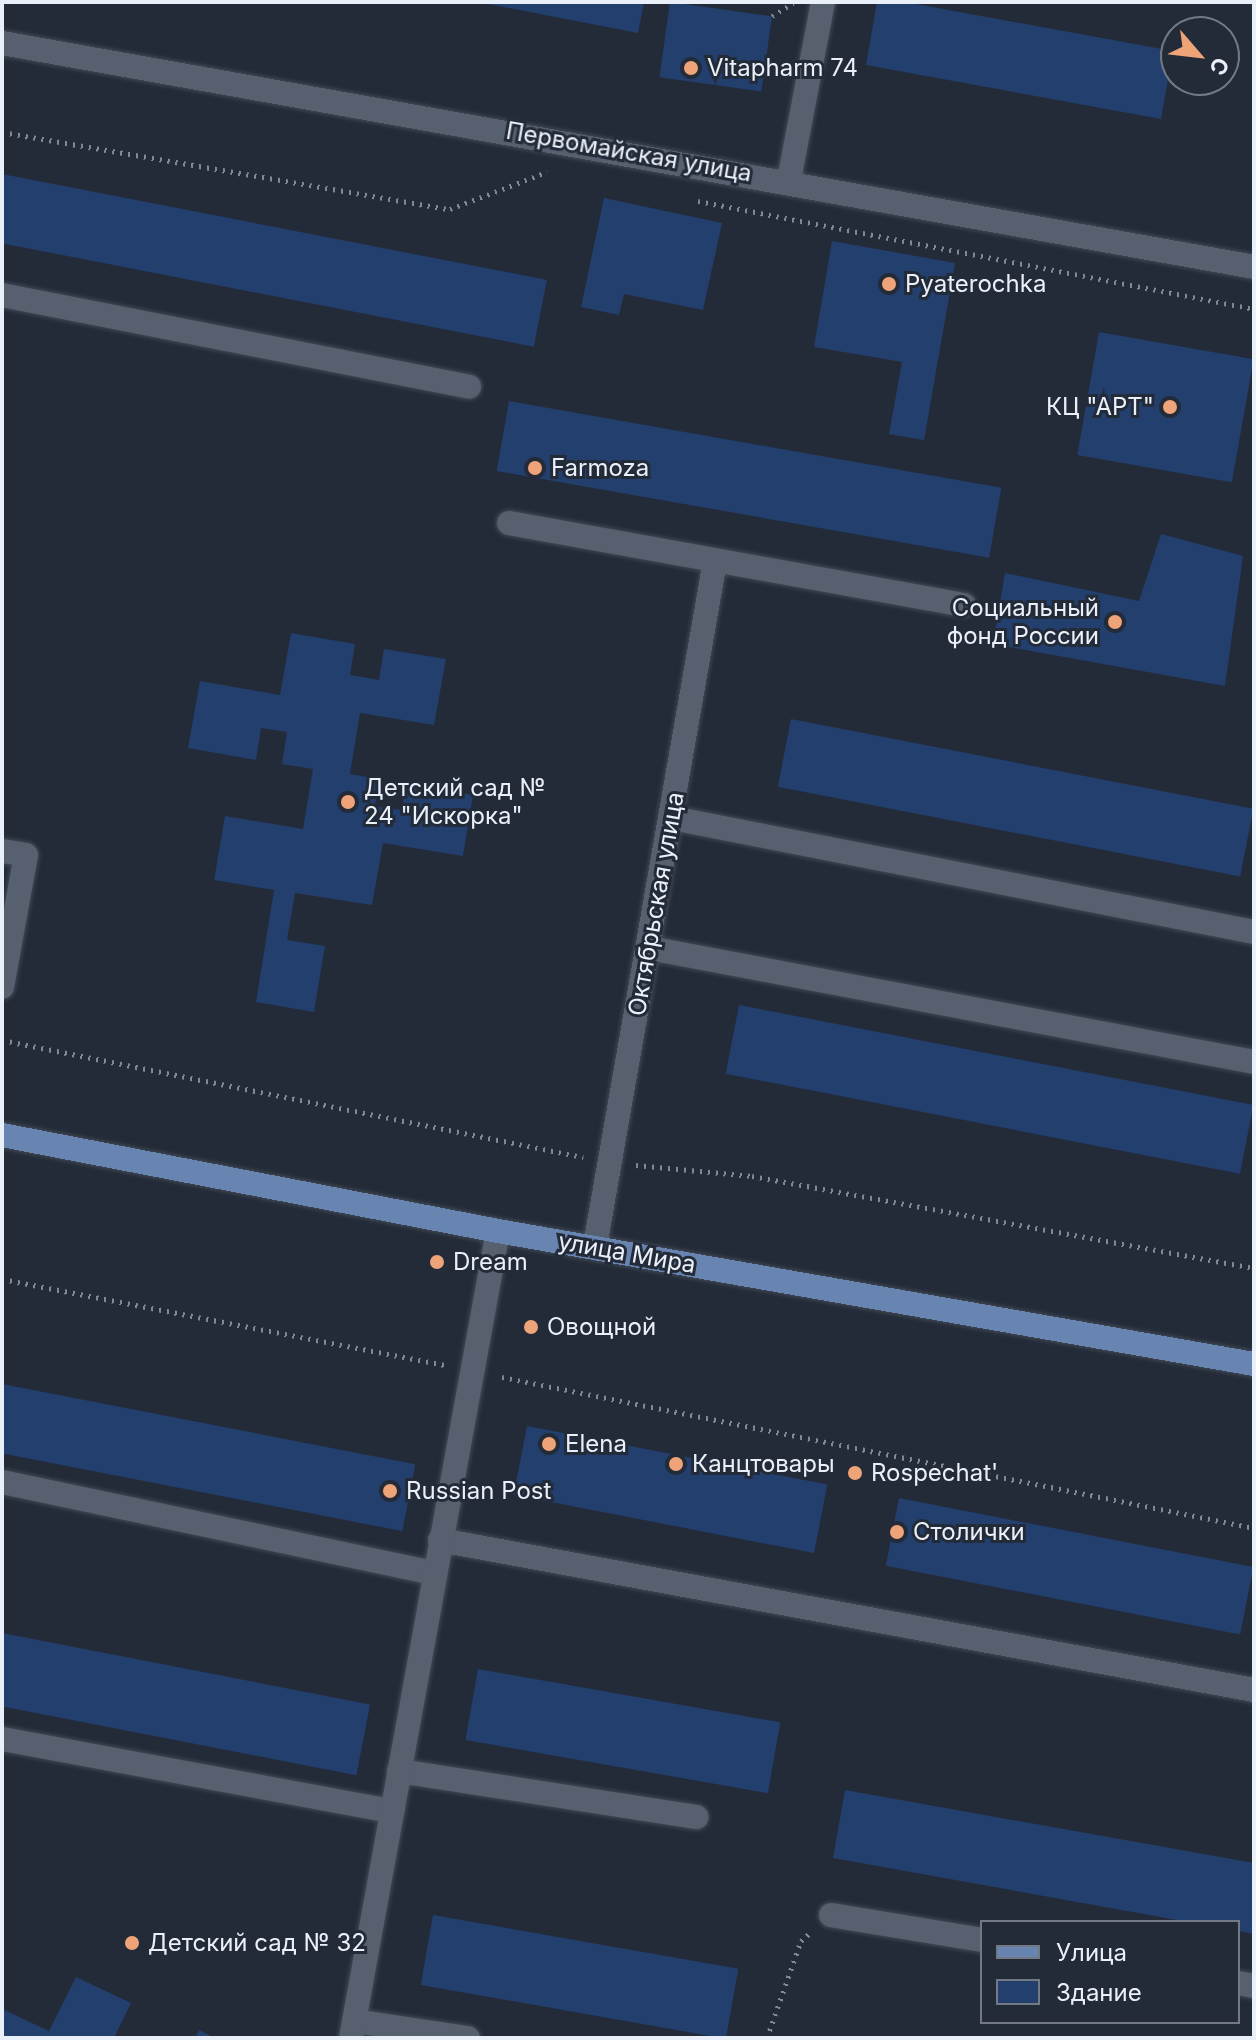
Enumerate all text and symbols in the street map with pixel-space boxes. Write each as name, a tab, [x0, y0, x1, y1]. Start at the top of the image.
north arrow	[1160, 16, 1240, 96]
text: С	[1204, 53, 1235, 80]
place label: Vitapharm 74	[707, 54, 858, 82]
marker: Vitapharm 74	[682, 59, 700, 77]
street label: Первомайская улица	[504, 116, 754, 188]
place label: Pyaterochka	[905, 270, 1046, 298]
marker: Pyaterochka	[880, 275, 898, 293]
place label: КЦ "АРТ"	[1046, 393, 1154, 421]
marker: КЦ "АРТ"	[1161, 398, 1179, 416]
place label: Farmoza	[551, 454, 649, 482]
marker: Farmoza	[526, 459, 544, 477]
place label: Социальный фонд России	[947, 594, 1099, 650]
marker: Социальный фонд России	[1106, 613, 1124, 631]
place label: Детский сад № 24 "Искорка"	[364, 774, 546, 830]
street label: Октябрьская улица	[622, 790, 690, 1018]
marker: Детский сад № 24 "Искорка"	[339, 793, 357, 811]
street label: улица Мира	[556, 1227, 698, 1279]
place label: Dream	[453, 1248, 528, 1276]
marker: Dream	[428, 1253, 446, 1271]
place label: Овощной	[547, 1313, 656, 1341]
marker: Овощной	[522, 1318, 540, 1336]
place label: Elena	[565, 1430, 627, 1458]
marker: Elena	[540, 1435, 558, 1453]
place label: Канцтовары	[692, 1450, 835, 1478]
marker: Канцтовары	[667, 1455, 685, 1473]
place label: Rospechat'	[871, 1459, 998, 1487]
marker: Rospechat'	[846, 1464, 864, 1482]
place label: Russian Post	[406, 1477, 551, 1505]
marker: Russian Post	[381, 1482, 399, 1500]
place label: Столички	[913, 1518, 1025, 1546]
marker: Столички	[888, 1523, 906, 1541]
legend	[980, 1920, 1240, 2024]
place label: Детский сад № 32	[148, 1929, 366, 1957]
marker: Детский сад № 32	[123, 1934, 141, 1952]
text: Улица	[1056, 1938, 1127, 1967]
text: Здание	[1056, 1978, 1142, 2007]

